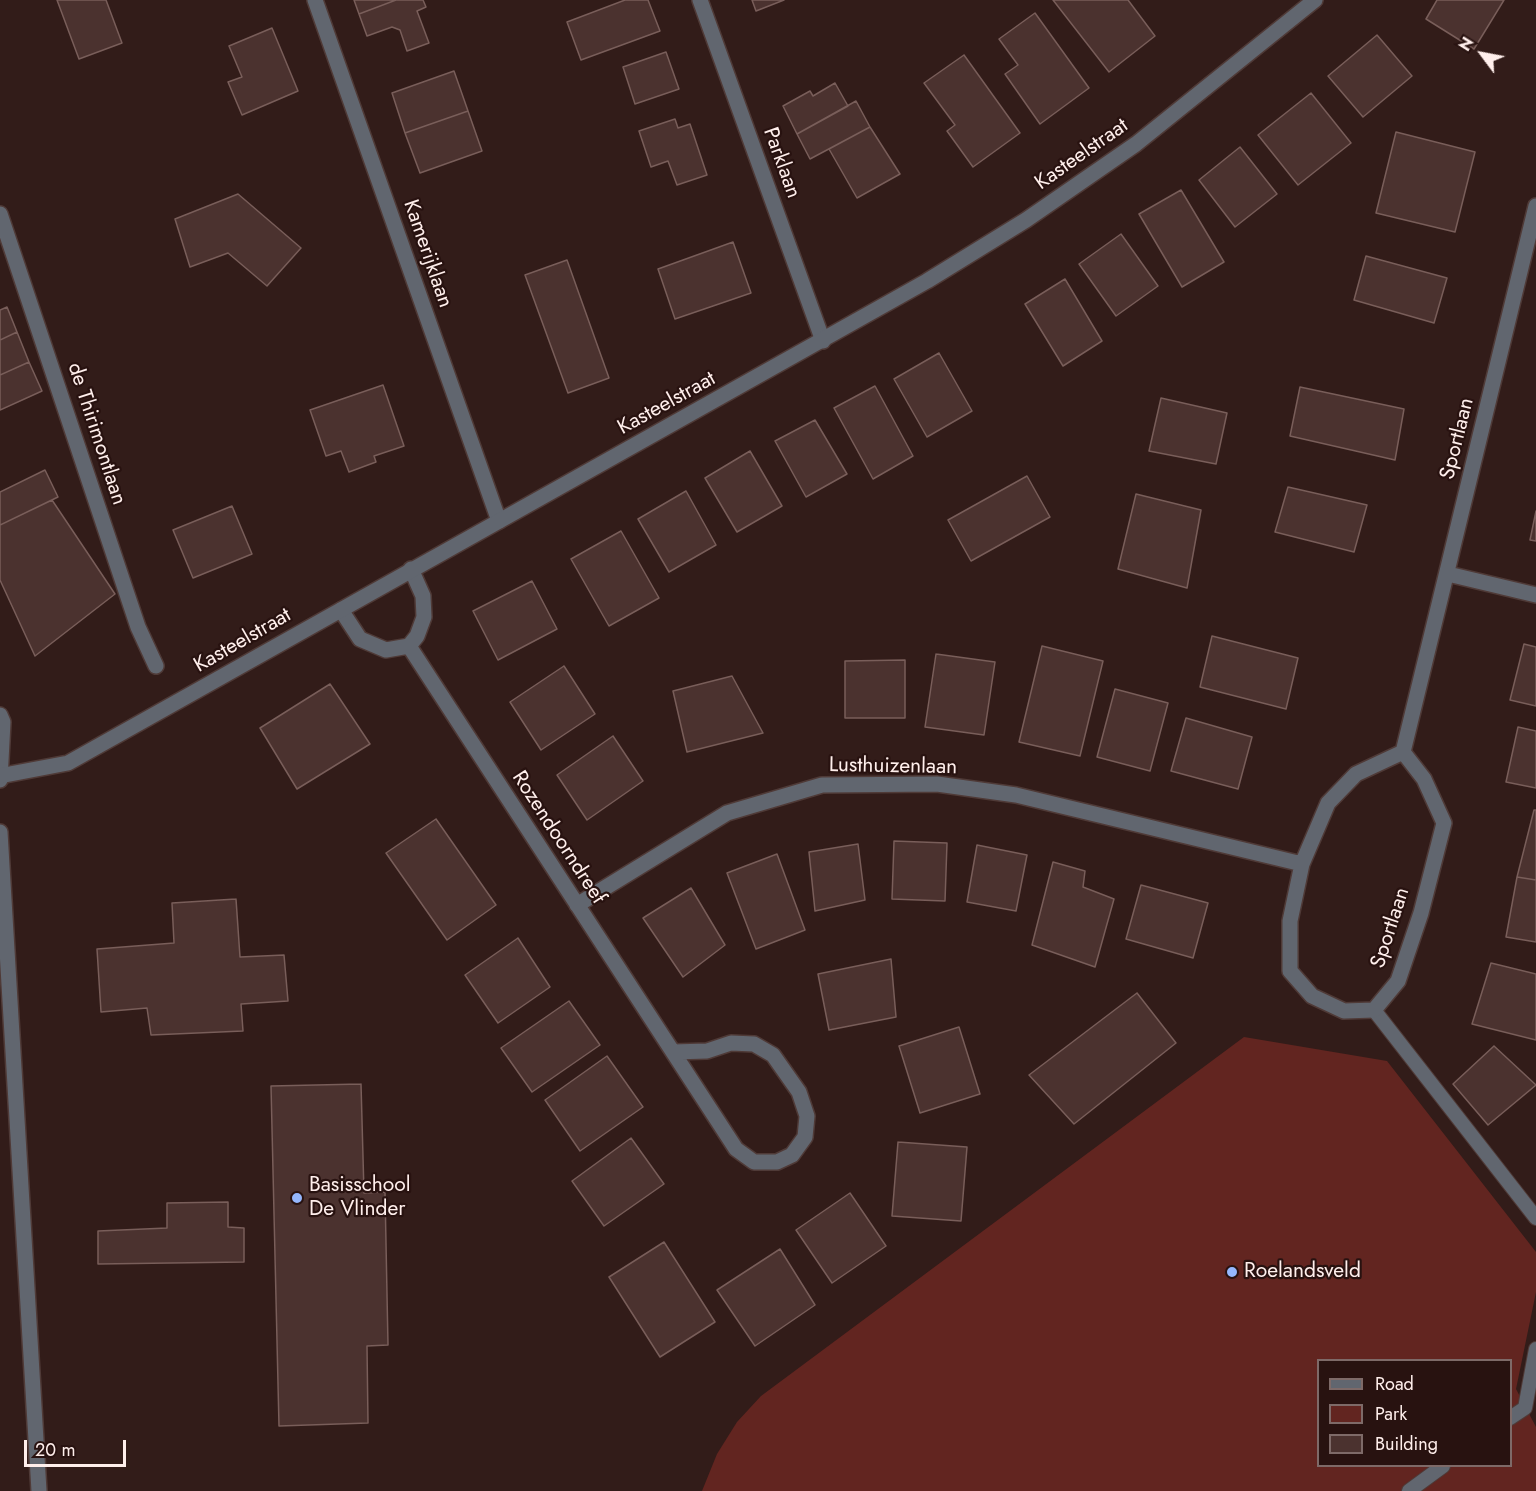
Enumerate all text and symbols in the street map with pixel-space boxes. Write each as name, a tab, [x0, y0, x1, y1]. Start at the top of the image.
north arrow	[1452, 24, 1512, 84]
text: N	[1453, 33, 1479, 56]
street label: Kasteelstraat	[1031, 114, 1133, 196]
street label: Parklaan	[757, 124, 805, 202]
street label: Kamerijklaan	[397, 197, 457, 311]
street label: de Thirimontlaan	[61, 360, 131, 508]
street label: Kasteelstraat	[614, 367, 720, 441]
street label: Sportlaan	[1436, 396, 1480, 482]
street label: Kasteelstraat	[190, 603, 296, 679]
street label: Lusthuizenlaan	[829, 753, 957, 781]
street label: Rozendoorndreef	[506, 767, 610, 909]
street label: Sportlaan	[1366, 885, 1416, 971]
place label: Basisschool De Vlinder	[309, 1173, 410, 1223]
marker: Basisschool De Vlinder	[290, 1191, 304, 1205]
place label: Roelandsveld	[1244, 1259, 1361, 1285]
marker: Roelandsveld	[1225, 1265, 1239, 1279]
legend	[1317, 1359, 1512, 1467]
text: Road	[1375, 1371, 1414, 1397]
text: Park	[1375, 1401, 1407, 1427]
scale bar	[27, 1428, 129, 1466]
text: Building	[1375, 1431, 1438, 1457]
text: 20 m	[35, 1437, 75, 1463]

